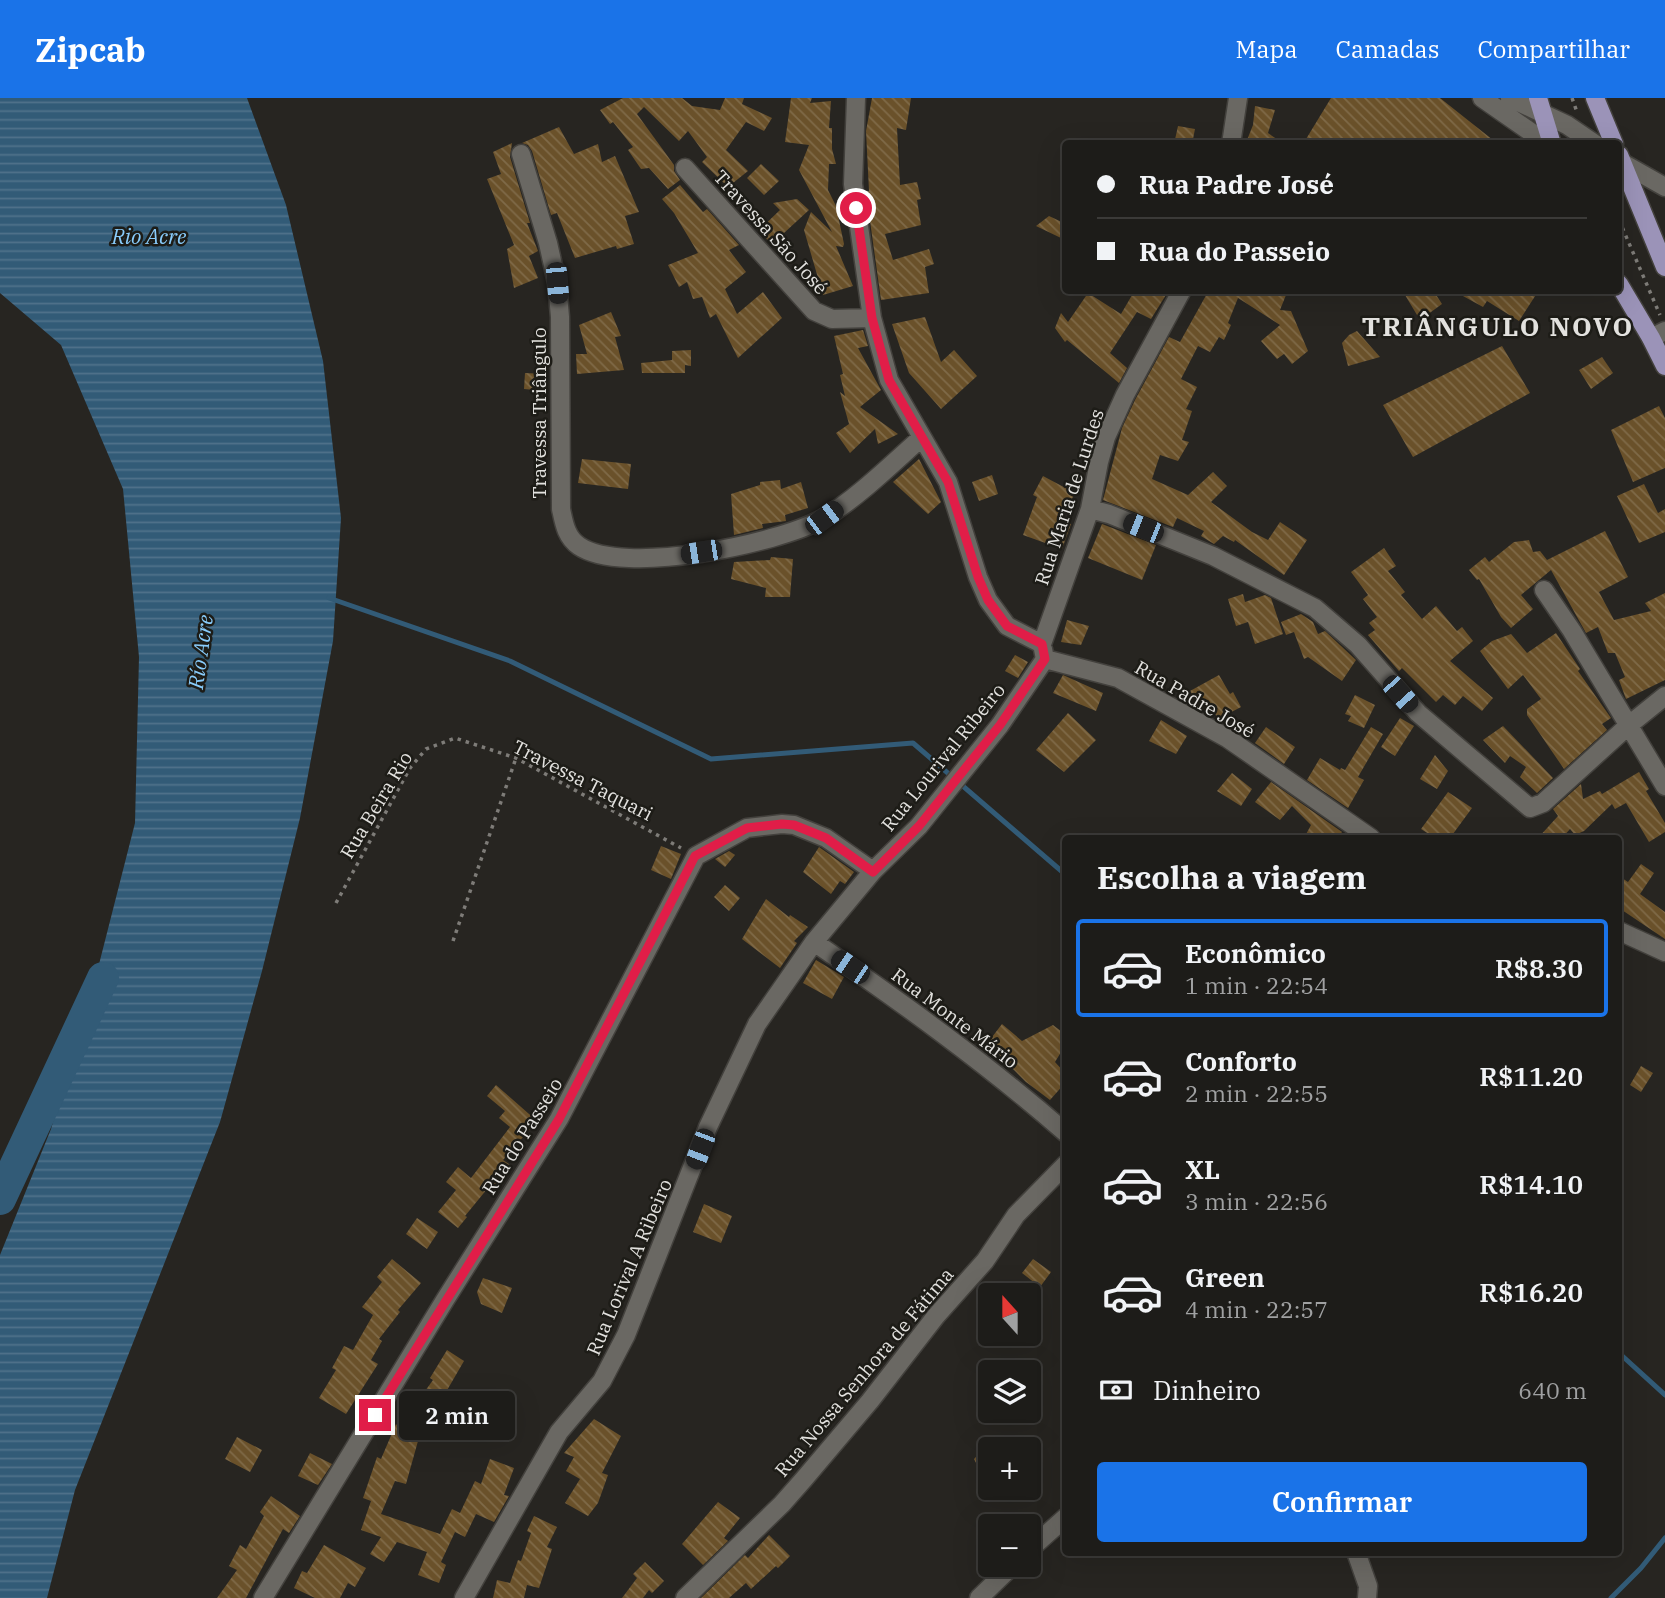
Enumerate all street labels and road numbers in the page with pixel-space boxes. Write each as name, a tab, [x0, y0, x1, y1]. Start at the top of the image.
street label: Travessa São José	[709, 165, 833, 299]
street label: Travessa Triângulo	[527, 327, 551, 499]
street label: Rua Maria de Lurdes	[1029, 406, 1109, 588]
street label: Rua Padre José	[1131, 655, 1259, 743]
street label: Rua Lourival Ribeiro	[876, 678, 1010, 836]
street label: Travessa Taquari	[509, 734, 657, 826]
street label: Rua Beira Rio	[335, 747, 417, 863]
street label: Rua Monte Mário	[887, 963, 1023, 1073]
street label: Rua do Passeio	[477, 1073, 567, 1199]
street label: Rua Lorival A Ribeiro	[581, 1175, 677, 1359]
street label: Rua Nossa Senhora de Fátima	[769, 1262, 959, 1482]

